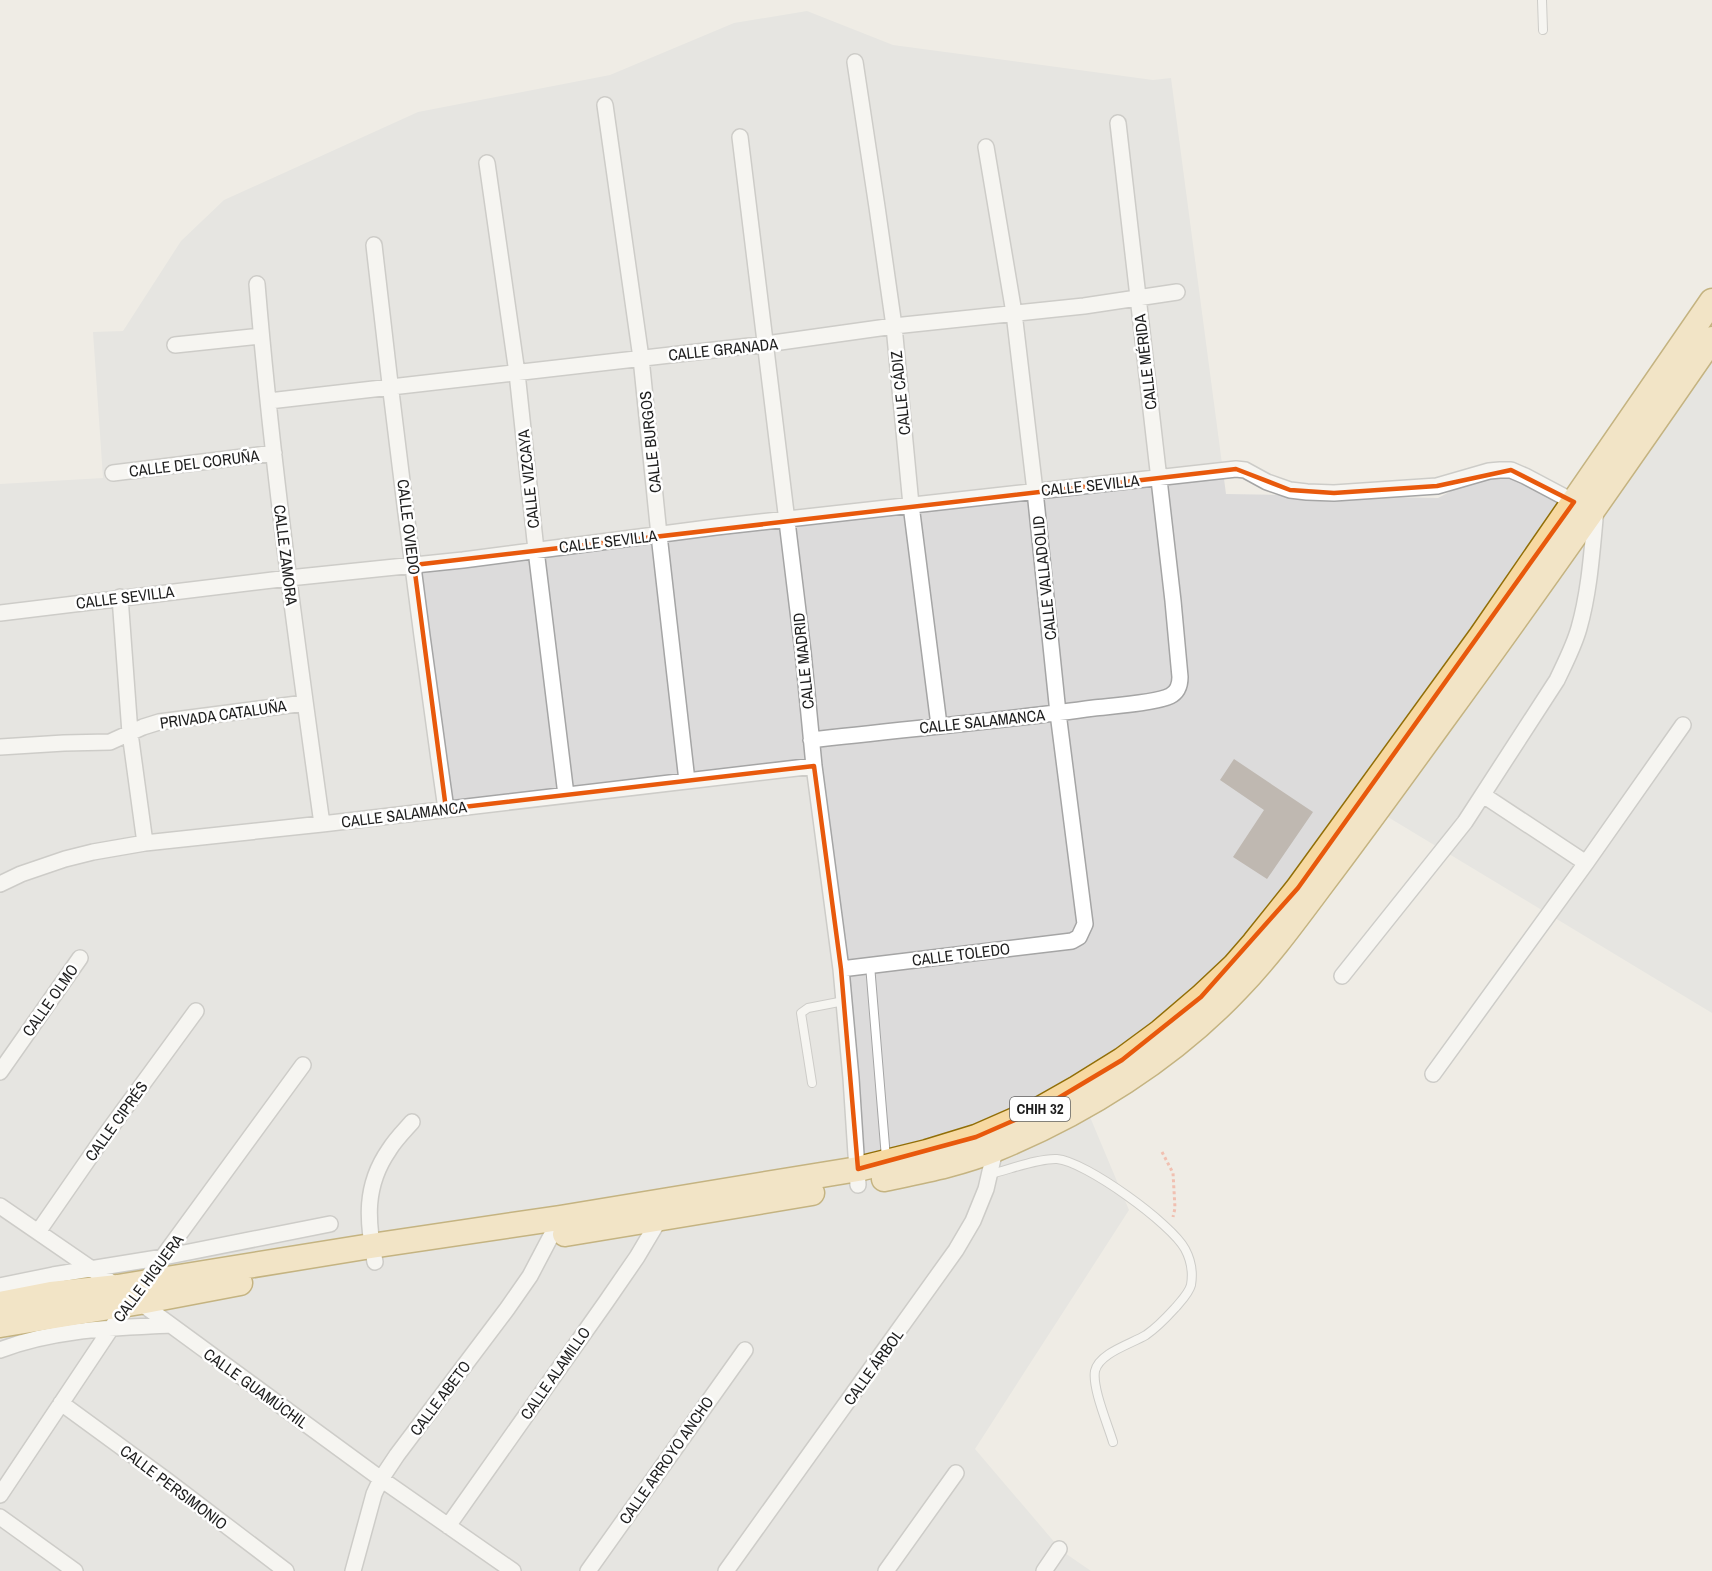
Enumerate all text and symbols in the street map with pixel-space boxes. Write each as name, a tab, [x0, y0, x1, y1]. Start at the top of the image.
street label: CALLE MÉRIDA	[1128, 313, 1162, 411]
street label: CALLE GRANADA	[667, 332, 779, 366]
street label: CALLE CÁDIZ	[885, 350, 915, 436]
street label: CALLE BURGOS	[634, 390, 666, 494]
street label: CALLE VIZCAYA	[512, 428, 544, 530]
street label: CALLE DEL CORUÑA	[128, 444, 260, 482]
street label: CALLE SEVILLA	[1040, 469, 1140, 501]
street label: CALLE OVIEDO	[392, 478, 426, 576]
street label: CALLE ZAMORA	[269, 503, 303, 607]
street label: CALLE VALLADOLID	[1027, 515, 1061, 641]
street label: CALLE SEVILLA	[558, 524, 658, 558]
street label: CALLE SEVILLA	[75, 580, 175, 614]
street label: CALLE MADRID	[787, 612, 819, 710]
street label: PRIVADA CATALUÑA	[158, 694, 288, 734]
street label: CALLE SALAMANCA	[918, 703, 1046, 739]
street label: CALLE SALAMANCA	[340, 795, 468, 833]
street label: CALLE TOLEDO	[911, 937, 1011, 971]
street label: CALLE OLMO	[17, 959, 83, 1041]
street label: CALLE CIPRÉS	[79, 1076, 153, 1166]
road number: CHIH 32	[1010, 1097, 1070, 1121]
street label: CALLE HIGUERA	[108, 1229, 189, 1327]
street label: CALLE ALAMILLO	[515, 1322, 595, 1424]
street label: CALLE ÁRBOL	[838, 1324, 908, 1409]
street label: CALLE GUAMÚCHIL	[199, 1343, 313, 1434]
street label: CALLE ABETO	[405, 1356, 475, 1440]
street label: CALLE ARROYO ANCHO	[613, 1392, 719, 1528]
street label: CALLE PERSIMONIO	[116, 1439, 232, 1535]

